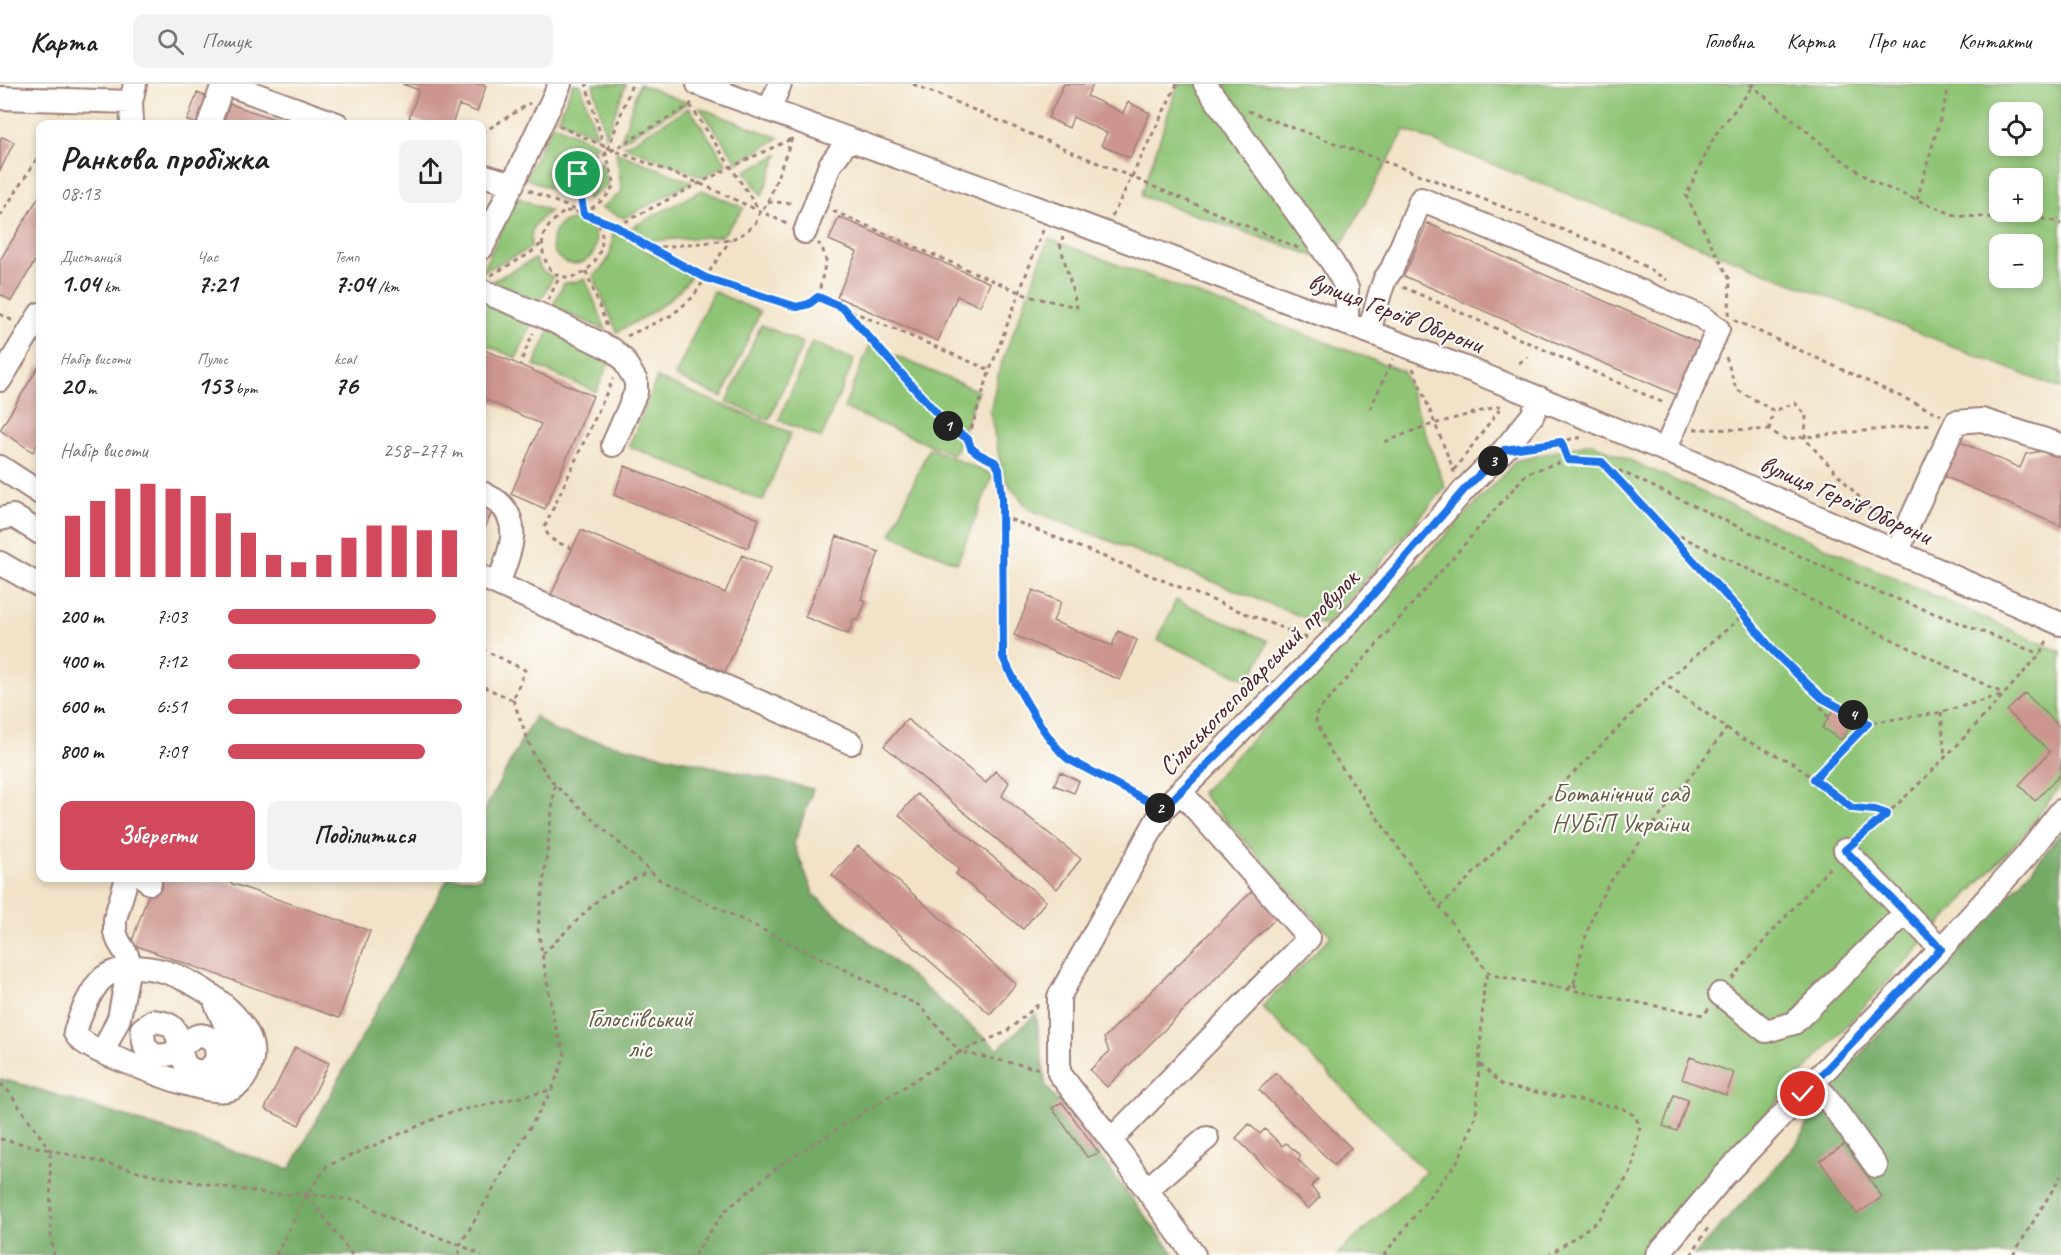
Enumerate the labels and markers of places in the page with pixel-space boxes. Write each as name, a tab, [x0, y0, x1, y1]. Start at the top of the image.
pin	[552, 148, 603, 199]
pin: 1	[933, 411, 963, 441]
pin: 3	[1478, 446, 1508, 476]
pin: 4	[1838, 700, 1868, 730]
pin: 2	[1145, 793, 1175, 823]
pin	[1777, 1068, 1828, 1119]

